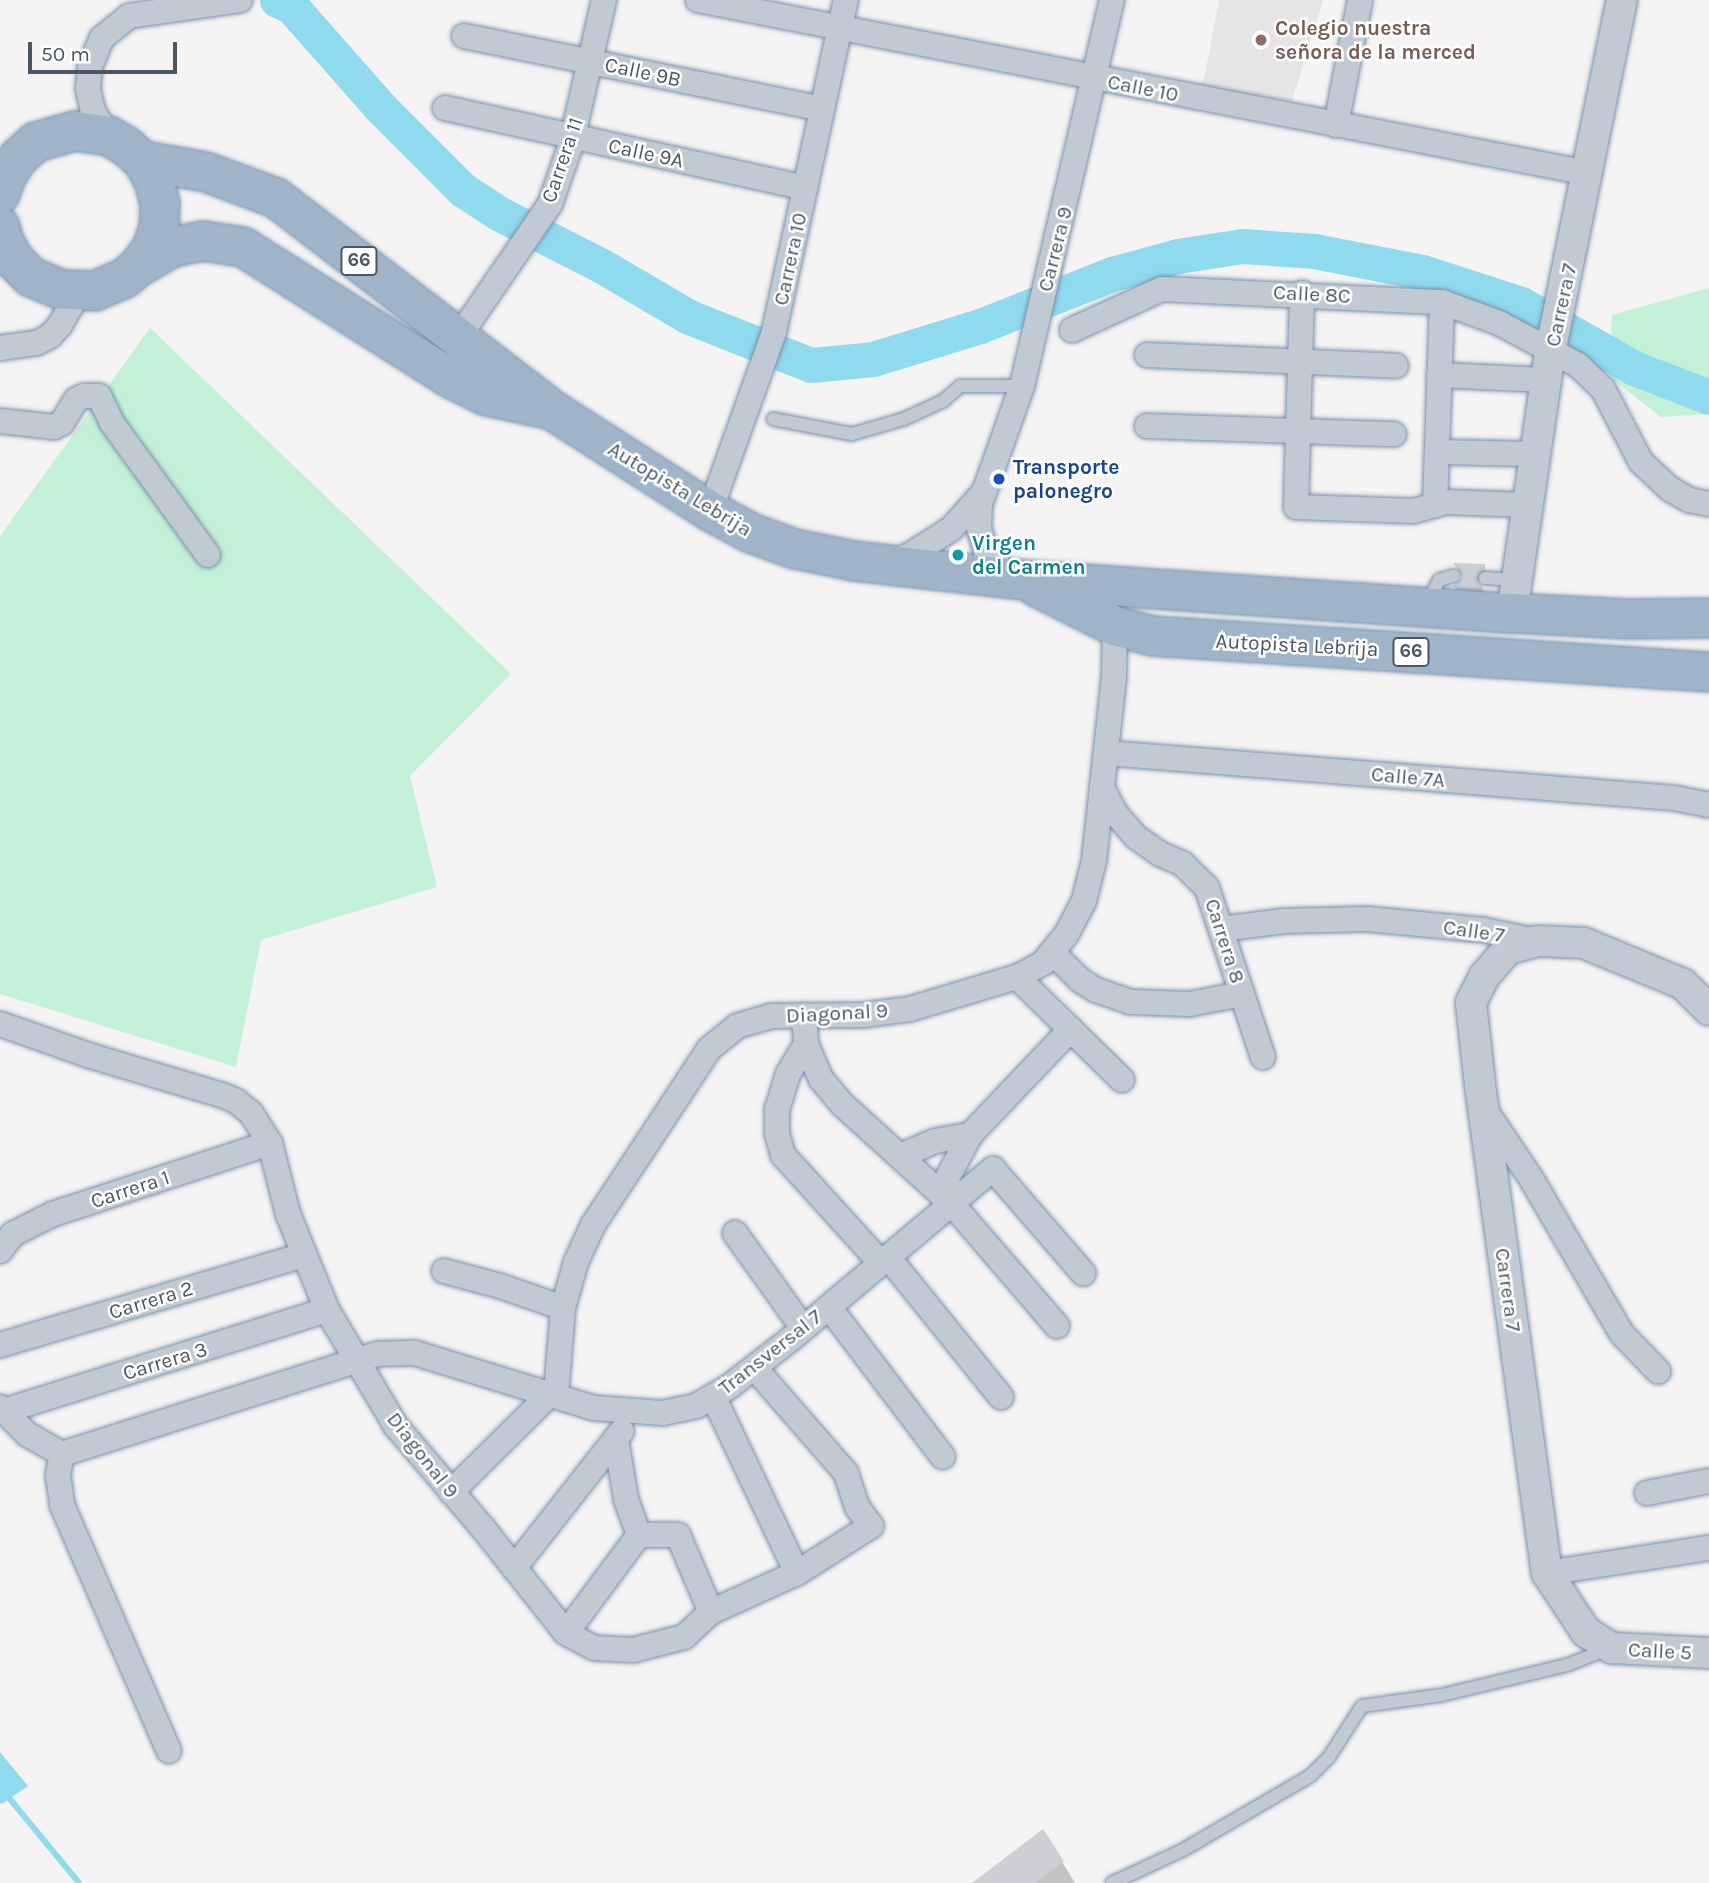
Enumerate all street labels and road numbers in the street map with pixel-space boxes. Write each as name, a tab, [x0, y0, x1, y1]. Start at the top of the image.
street label: Calle 9B	[603, 52, 683, 92]
street label: Calle 10	[1106, 69, 1180, 107]
street label: Carrera 11	[536, 114, 588, 206]
street label: Calle 9A	[606, 133, 686, 173]
street label: Carrera 9	[1032, 204, 1078, 294]
street label: Carrera 10	[768, 210, 812, 308]
road number: 66	[340, 246, 378, 276]
street label: Carrera 7	[1540, 261, 1582, 349]
street label: Calle 8C	[1273, 279, 1351, 309]
street label: Autopista Lebrija	[604, 436, 756, 542]
street label: Autopista Lebrija	[1215, 628, 1379, 662]
road number: 66	[1392, 636, 1430, 667]
street label: Calle 7A	[1370, 761, 1446, 793]
street label: Carrera 8	[1200, 896, 1250, 986]
street label: Calle 7	[1442, 914, 1506, 948]
street label: Diagonal 9	[785, 998, 889, 1028]
street label: Carrera 1	[87, 1164, 173, 1214]
street label: Carrera 7	[1490, 1246, 1526, 1334]
street label: Carrera 2	[106, 1275, 196, 1325]
street label: Transversal 7	[713, 1304, 827, 1400]
street label: Carrera 3	[120, 1336, 210, 1386]
street label: Diagonal 9	[382, 1407, 464, 1503]
street label: Calle 5	[1627, 1637, 1693, 1665]

